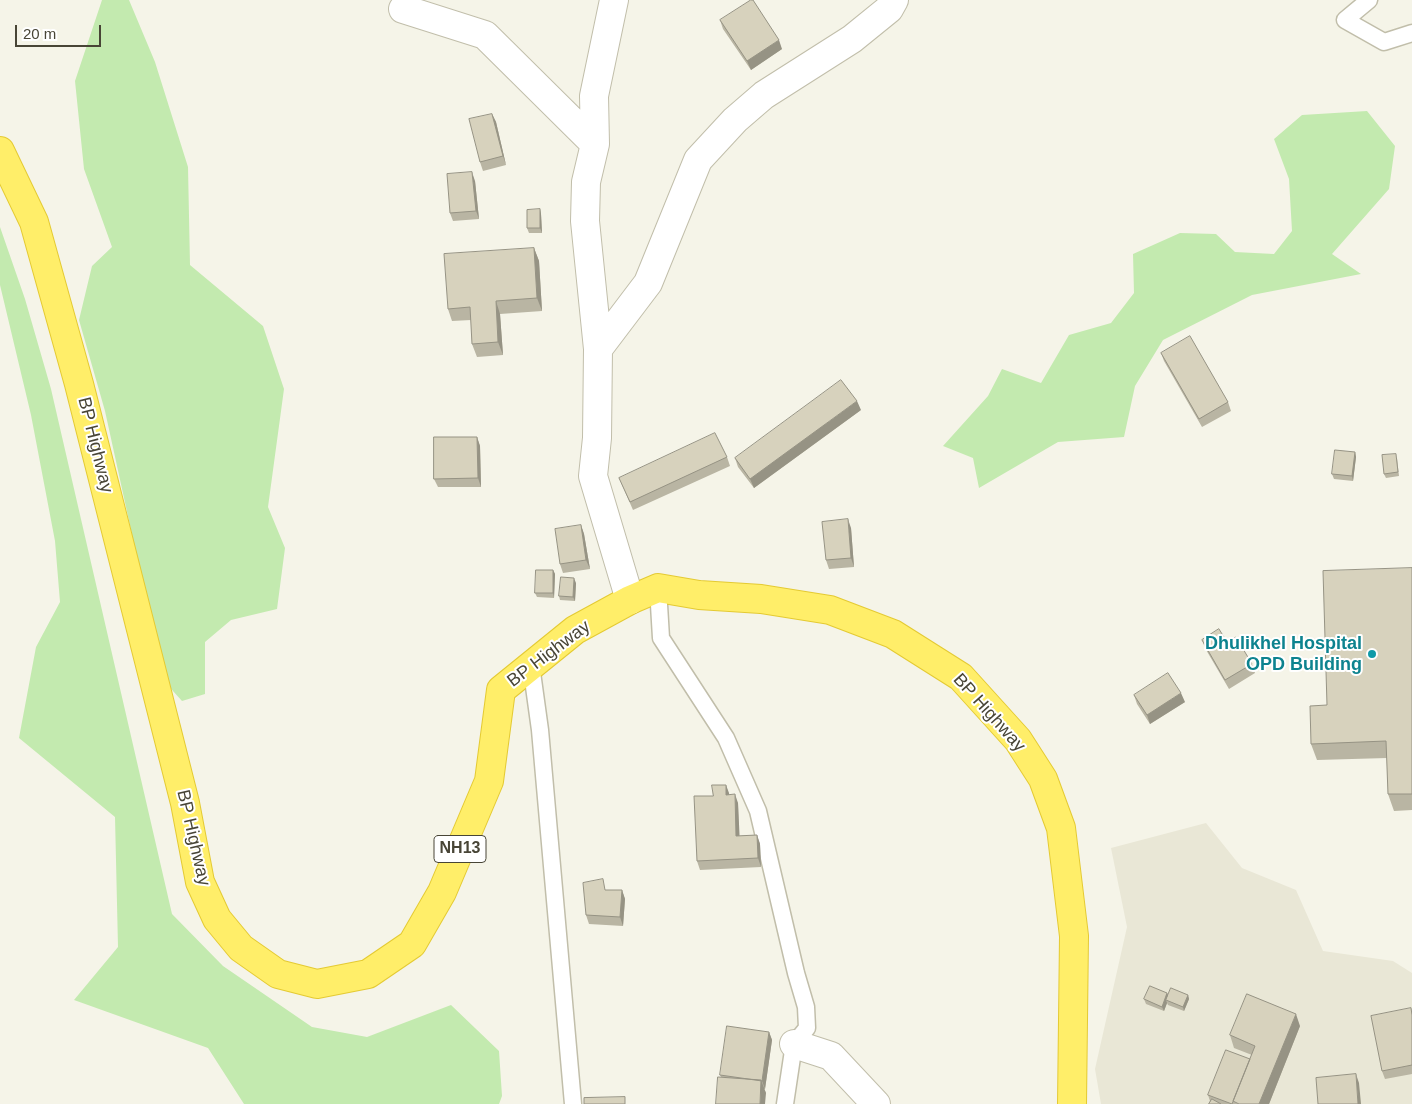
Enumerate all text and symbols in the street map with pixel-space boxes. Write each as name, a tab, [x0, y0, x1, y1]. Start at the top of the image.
scale bar	[18, 15, 104, 47]
text: 20 m	[23, 25, 56, 42]
street label: BP Highway	[73, 395, 117, 495]
street label: BP Highway	[503, 616, 595, 692]
place label: Dhulikhel Hospital OPD Building	[1205, 633, 1362, 676]
marker: Dhulikhel Hospital OPD Building	[1366, 648, 1378, 660]
street label: BP Highway	[948, 669, 1030, 757]
street label: BP Highway	[171, 788, 215, 888]
road number: NH13	[434, 836, 486, 862]

